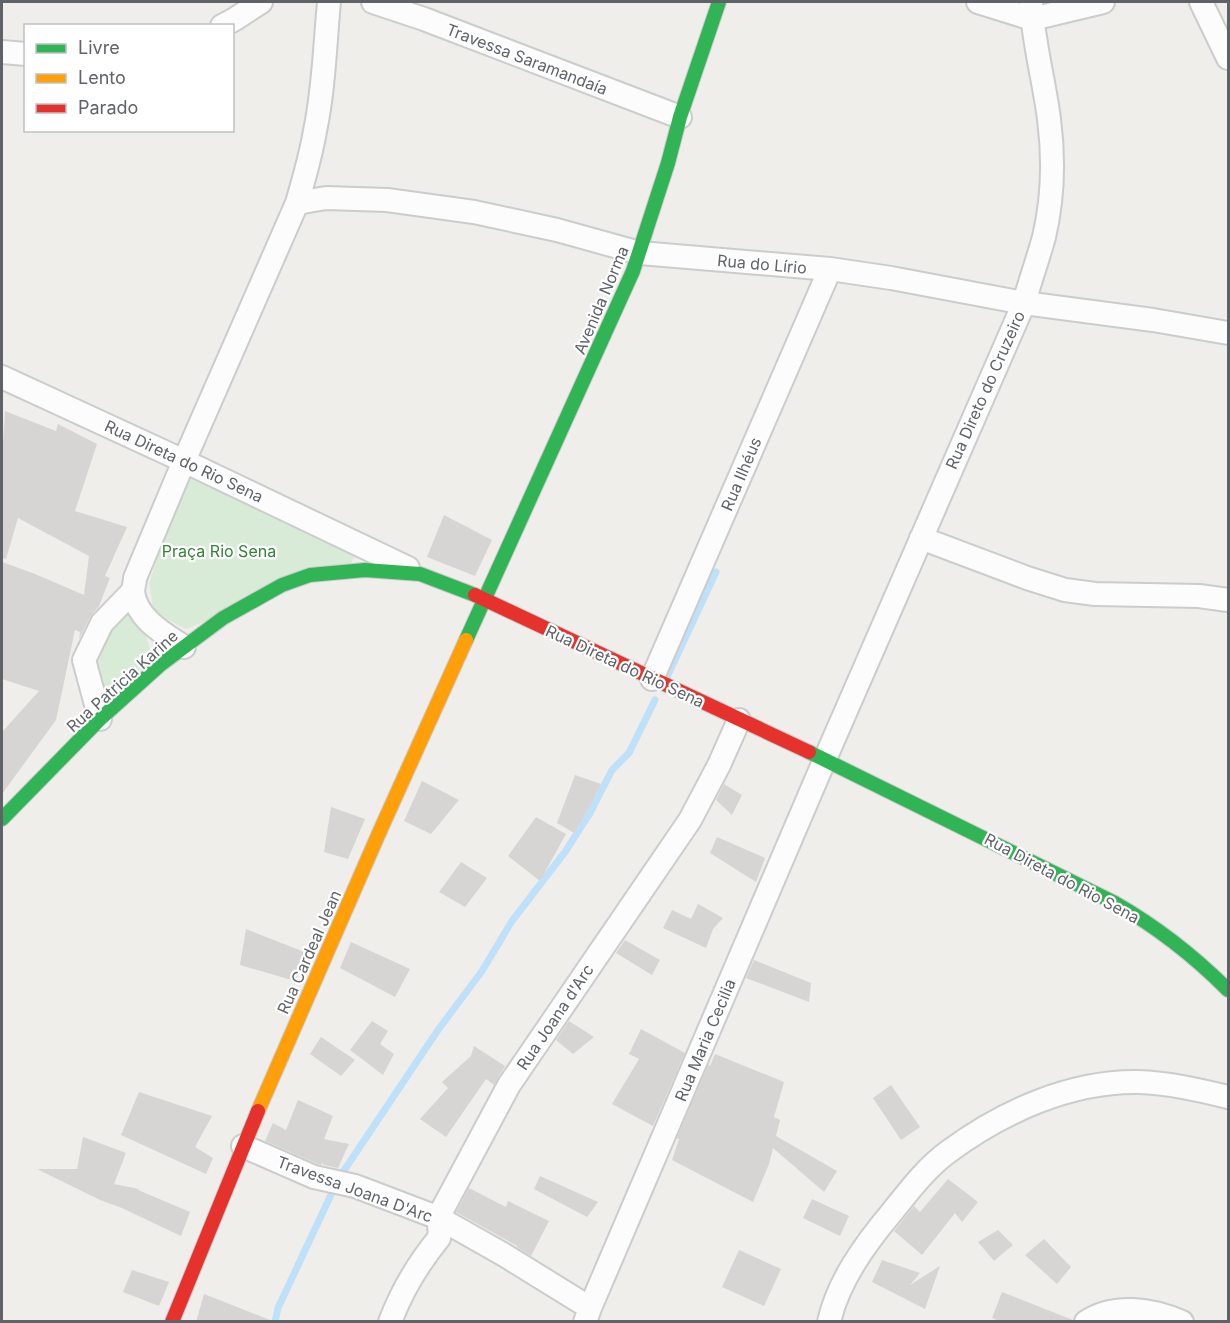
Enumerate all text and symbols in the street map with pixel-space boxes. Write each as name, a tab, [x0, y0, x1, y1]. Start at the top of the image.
street label: Travessa Saramandaía	[444, 19, 610, 99]
legend	[24, 24, 234, 132]
text: Livre	[78, 37, 120, 58]
text: Lento	[78, 67, 126, 88]
text: Parado	[78, 97, 138, 118]
street label: Avenida Norma	[569, 243, 633, 357]
street label: Rua do Lírio	[716, 250, 808, 278]
street label: Rua Direto do Cruzeiro	[941, 308, 1029, 472]
street label: Rua Direta do Rio Sena	[101, 415, 267, 507]
street label: Rua Ilhéus	[717, 434, 765, 514]
park label: Praça Rio Sena	[162, 541, 276, 561]
street label: Rua Direta do Rio Sena	[542, 620, 708, 712]
street label: Rua Patricia Karine	[62, 626, 182, 736]
street label: Rua Direta do Rio Sena	[981, 829, 1143, 927]
street label: Rua Cardeal Jean	[273, 887, 345, 1017]
street label: Rua Joana d'Arc	[512, 960, 598, 1074]
street label: Rua Maria Cecilia	[670, 976, 740, 1104]
street label: Travessa Joana D'Arc	[274, 1151, 436, 1227]

